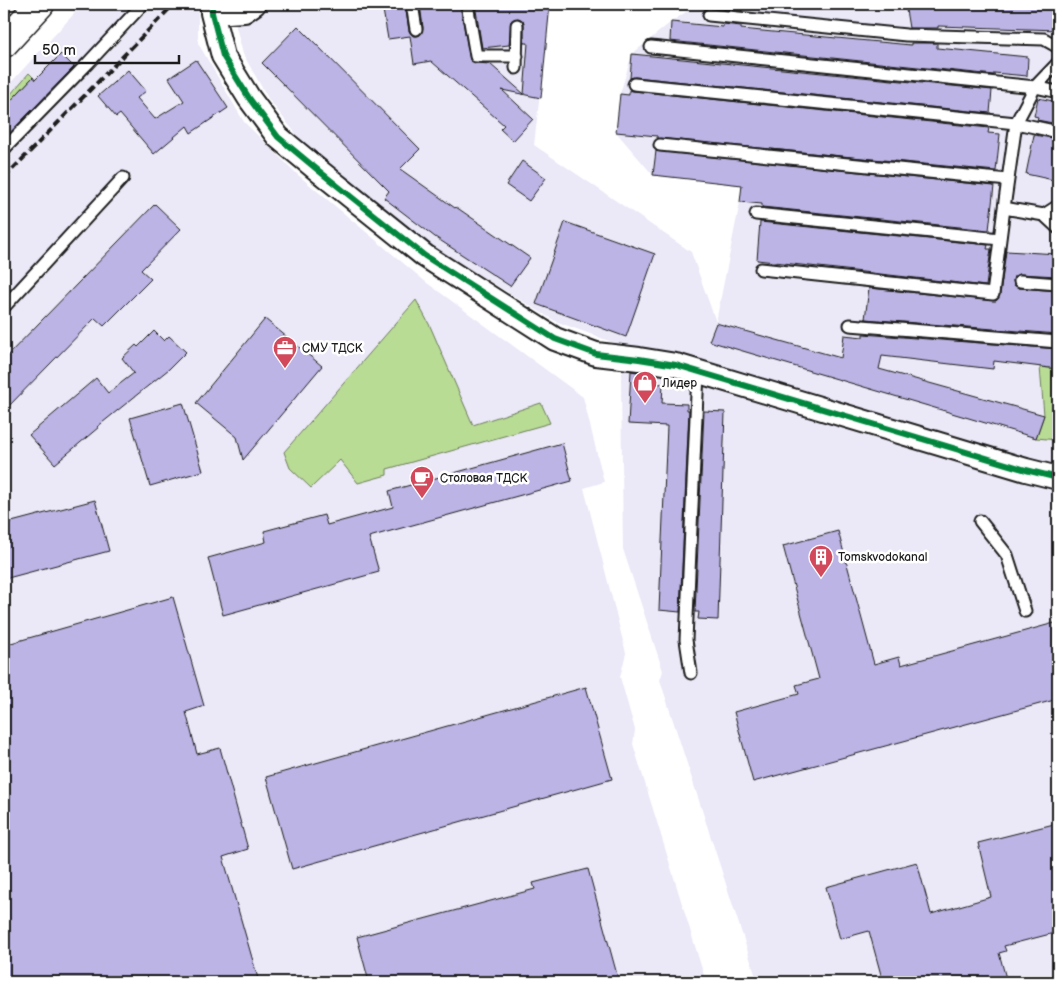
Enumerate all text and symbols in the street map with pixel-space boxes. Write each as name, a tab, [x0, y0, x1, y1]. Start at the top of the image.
scale bar	[35, 32, 179, 64]
text: 50 m	[42, 41, 76, 60]
office icon: СМУ ТДСК	[272, 335, 298, 369]
place label: СМУ ТДСК	[302, 341, 363, 356]
shop icon: Лидер	[632, 370, 658, 404]
place label: Лидер	[661, 376, 697, 391]
cafe icon: Столовая ТДСК	[409, 465, 435, 499]
place label: Столовая ТДСК	[440, 471, 527, 486]
building icon: Tomskvodokanal	[808, 544, 834, 578]
place label: Tomskvodokanal	[838, 550, 927, 565]

